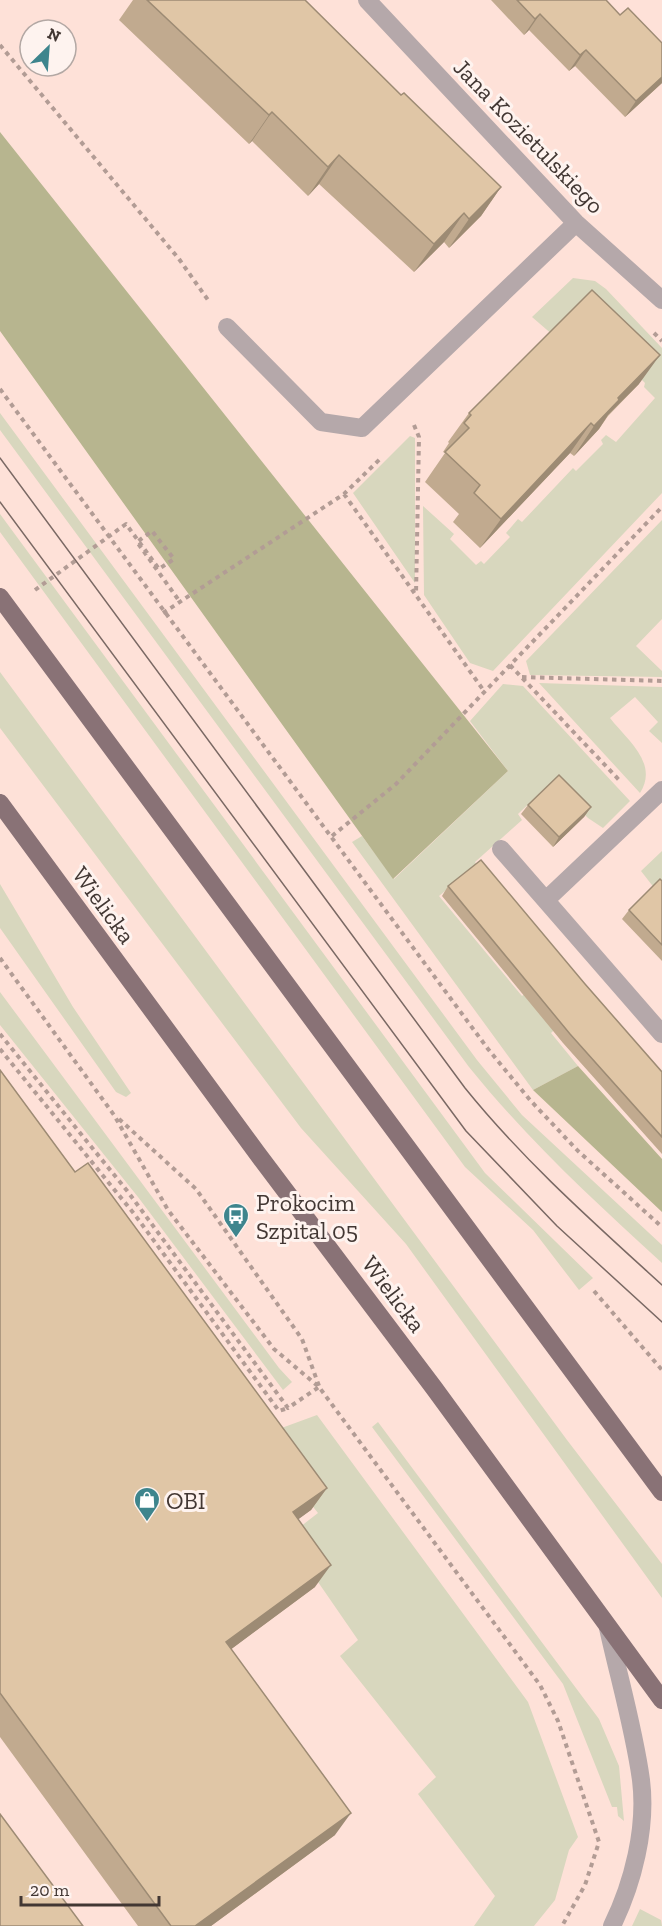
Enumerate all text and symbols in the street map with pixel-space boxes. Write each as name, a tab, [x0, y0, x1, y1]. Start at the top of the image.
north arrow	[18, 18, 78, 78]
text: N	[45, 24, 64, 46]
street label: Jana Kozietulskiego	[448, 52, 610, 220]
street label: Wielicka	[66, 861, 142, 950]
place label: Prokocim Szpital 05	[256, 1188, 358, 1245]
bus stop icon: Prokocim Szpital 05	[221, 1201, 251, 1239]
street label: Wielicka	[356, 1250, 432, 1338]
shop icon: OBI	[132, 1485, 162, 1523]
place label: OBI	[166, 1486, 205, 1515]
scale bar	[21, 1869, 159, 1907]
text: 20 m	[30, 1879, 70, 1901]

